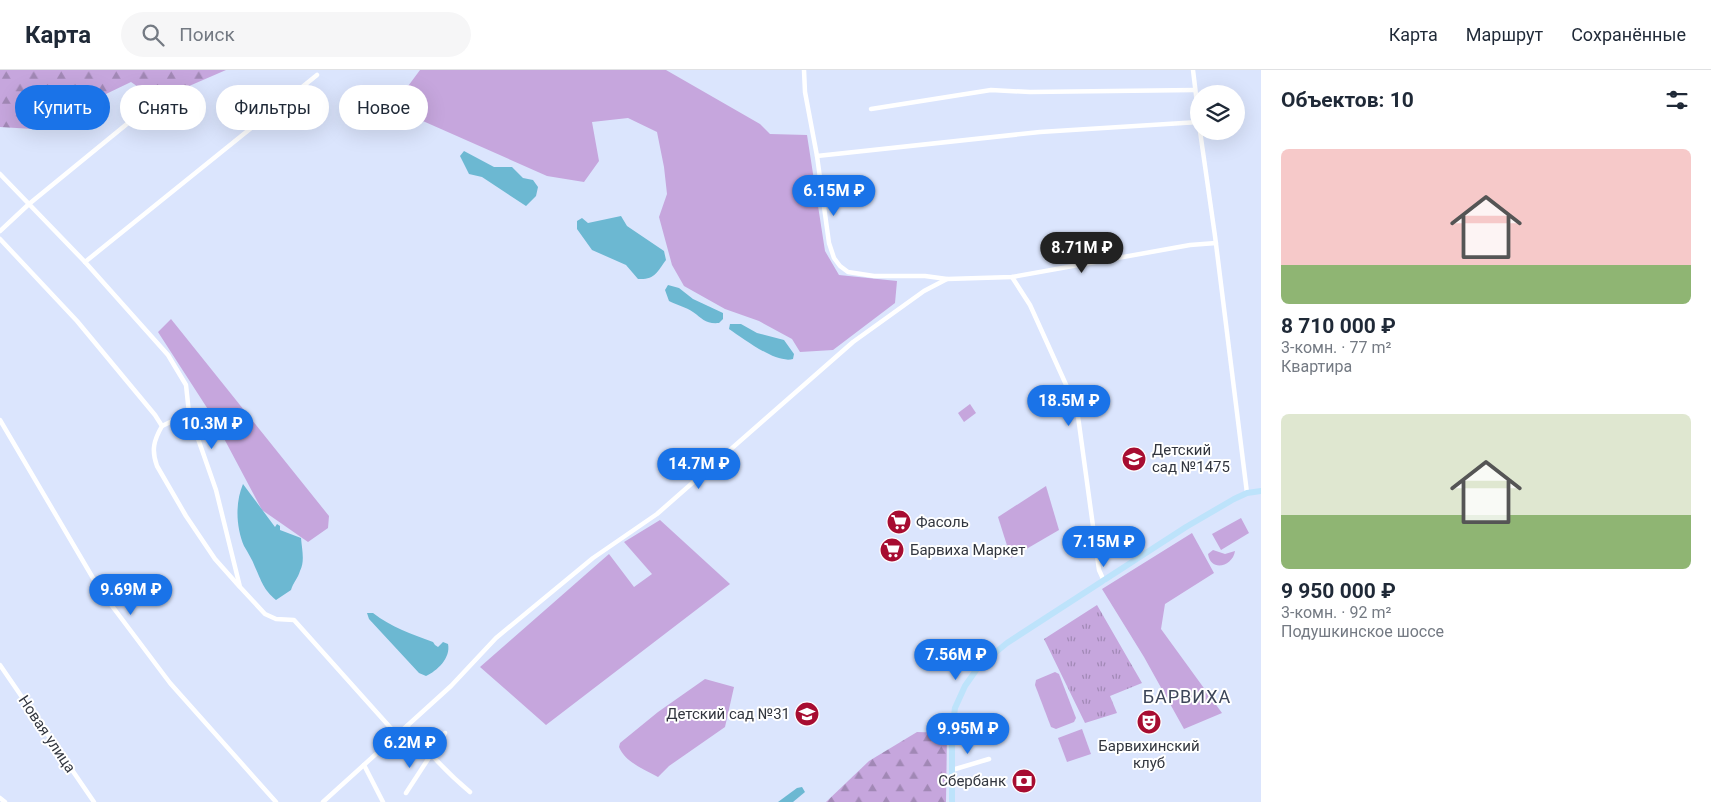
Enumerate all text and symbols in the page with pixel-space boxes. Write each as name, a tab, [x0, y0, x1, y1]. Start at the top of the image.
search box	[121, 12, 471, 57]
text: Карта	[25, 21, 91, 49]
icon: search	[139, 21, 167, 49]
text: Поиск	[179, 23, 235, 46]
text: Карта	[1389, 24, 1438, 45]
text: Маршрут	[1466, 24, 1543, 45]
text: Сохранённые	[1571, 24, 1686, 45]
chip: Купить	[15, 85, 110, 130]
chip: Снять	[120, 85, 206, 130]
chip: Фильтры	[216, 85, 329, 130]
chip: Новое	[339, 85, 428, 130]
map controls	[1190, 85, 1245, 140]
button: layers	[1190, 85, 1245, 140]
icon: filters	[1663, 86, 1691, 114]
text: Объектов: 10	[1281, 88, 1414, 112]
pin: 6.15M ₽	[788, 174, 880, 217]
text: 6.15M ₽	[803, 181, 865, 200]
icon: home	[1441, 182, 1531, 272]
pin: 8.71M ₽	[1036, 232, 1128, 274]
text: 8.71M ₽	[1051, 238, 1113, 257]
text: 8 710 000 ₽	[1281, 314, 1396, 338]
text: 3-комн. · 77 m²	[1281, 338, 1391, 357]
text: Квартира	[1281, 357, 1352, 376]
pin: 18.5M ₽	[1023, 384, 1115, 427]
text: 18.5M ₽	[1038, 391, 1100, 410]
pin: 10.3M ₽	[166, 408, 258, 450]
text: 10.3M ₽	[181, 414, 243, 433]
place label: Детский сад №1475	[1152, 441, 1230, 476]
school or university icon: Детский сад №1475	[1121, 446, 1147, 472]
icon: home	[1441, 447, 1531, 537]
pin: 14.7M ₽	[653, 448, 745, 490]
text: 14.7M ₽	[668, 454, 730, 473]
supermarket icon: Фасоль	[886, 509, 912, 535]
place label: Фасоль	[916, 513, 969, 531]
pin: 7.15M ₽	[1058, 526, 1150, 568]
text: 7.15M ₽	[1073, 532, 1135, 551]
supermarket icon: Барвиха Маркет	[879, 537, 905, 563]
place label: Барвиха Маркет	[910, 541, 1025, 559]
pin: 9.69M ₽	[85, 574, 177, 616]
text: 9 950 000 ₽	[1281, 579, 1396, 603]
text: 9.69M ₽	[100, 580, 162, 599]
text: 3-комн. · 92 m²	[1281, 603, 1391, 622]
text: Подушкинское шоссе	[1281, 622, 1444, 641]
pin: 7.56M ₽	[910, 638, 1002, 681]
text: 7.56M ₽	[925, 645, 987, 664]
district label: БАРВИХА	[1143, 686, 1231, 707]
street label: Новая улица	[15, 692, 79, 776]
school or university icon: Детский сад №31	[794, 701, 820, 727]
place label: Детский сад №31	[666, 705, 790, 723]
theatre icon: Барвихинский клуб	[1136, 709, 1162, 735]
pin: 9.95M ₽	[922, 712, 1014, 755]
text: 9.95M ₽	[937, 719, 999, 738]
pin: 6.2M ₽	[369, 726, 451, 769]
text: 6.2M ₽	[384, 733, 436, 752]
place label: Барвихинский клуб	[1098, 737, 1200, 772]
bank icon: Сбербанк	[1011, 768, 1037, 794]
place label: Сбербанк	[938, 772, 1006, 790]

